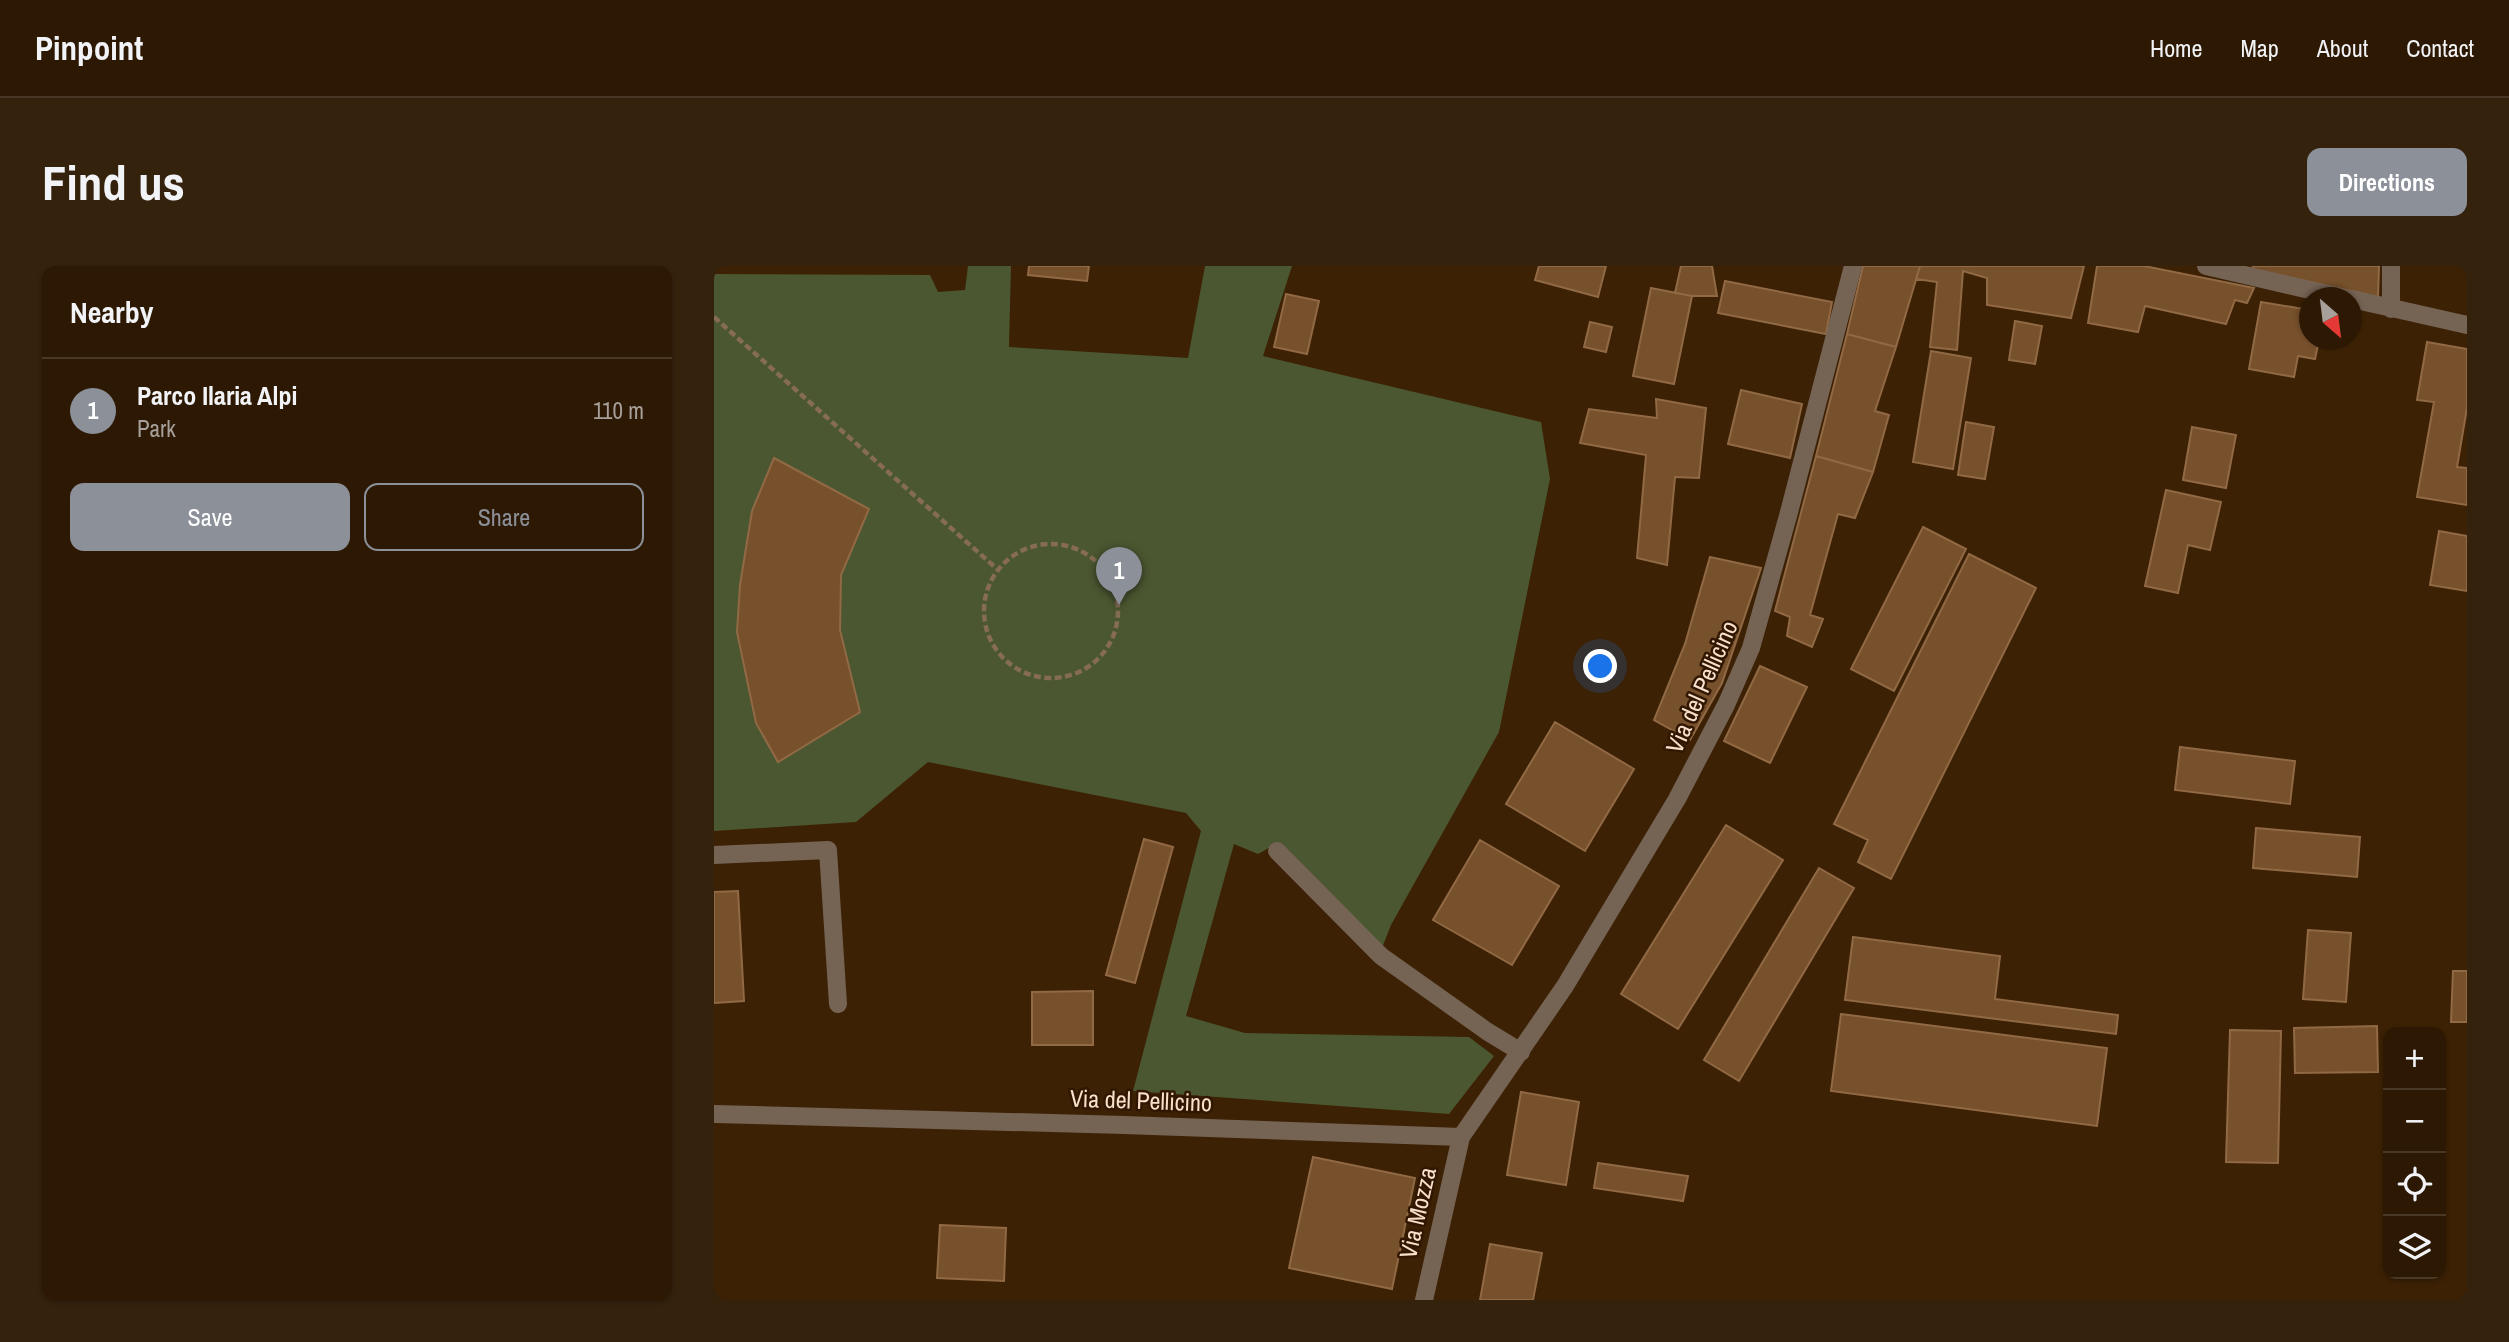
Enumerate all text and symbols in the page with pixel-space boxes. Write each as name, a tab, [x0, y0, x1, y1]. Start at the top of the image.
text: Pinpoint	[35, 26, 143, 70]
text: Home	[2150, 32, 2202, 64]
text: Map	[2240, 32, 2279, 64]
text: About	[2317, 32, 2368, 64]
text: Contact	[2406, 32, 2474, 64]
button: Directions	[2307, 148, 2467, 216]
text: Find us	[42, 149, 185, 215]
north arrow	[2299, 287, 2362, 350]
text: Nearby	[70, 292, 153, 332]
text: Parco Ilaria Alpi	[137, 378, 297, 413]
text: 1	[88, 395, 98, 426]
text: 110 m	[593, 395, 644, 426]
text: Park	[137, 413, 176, 444]
button: Save	[70, 483, 350, 551]
button: Share	[364, 483, 644, 551]
pin: 1	[1096, 547, 1142, 605]
street label: Via del Pellicino	[1658, 615, 1745, 758]
your location	[1583, 649, 1617, 683]
map controls	[2383, 1027, 2446, 1279]
button: +	[2383, 1027, 2446, 1090]
street label: Via del Pellicino	[1070, 1082, 1212, 1118]
button: −	[2383, 1090, 2446, 1153]
button: locate	[2383, 1153, 2446, 1216]
street label: Via Mozza	[1391, 1164, 1443, 1262]
button: layers	[2383, 1216, 2446, 1279]

